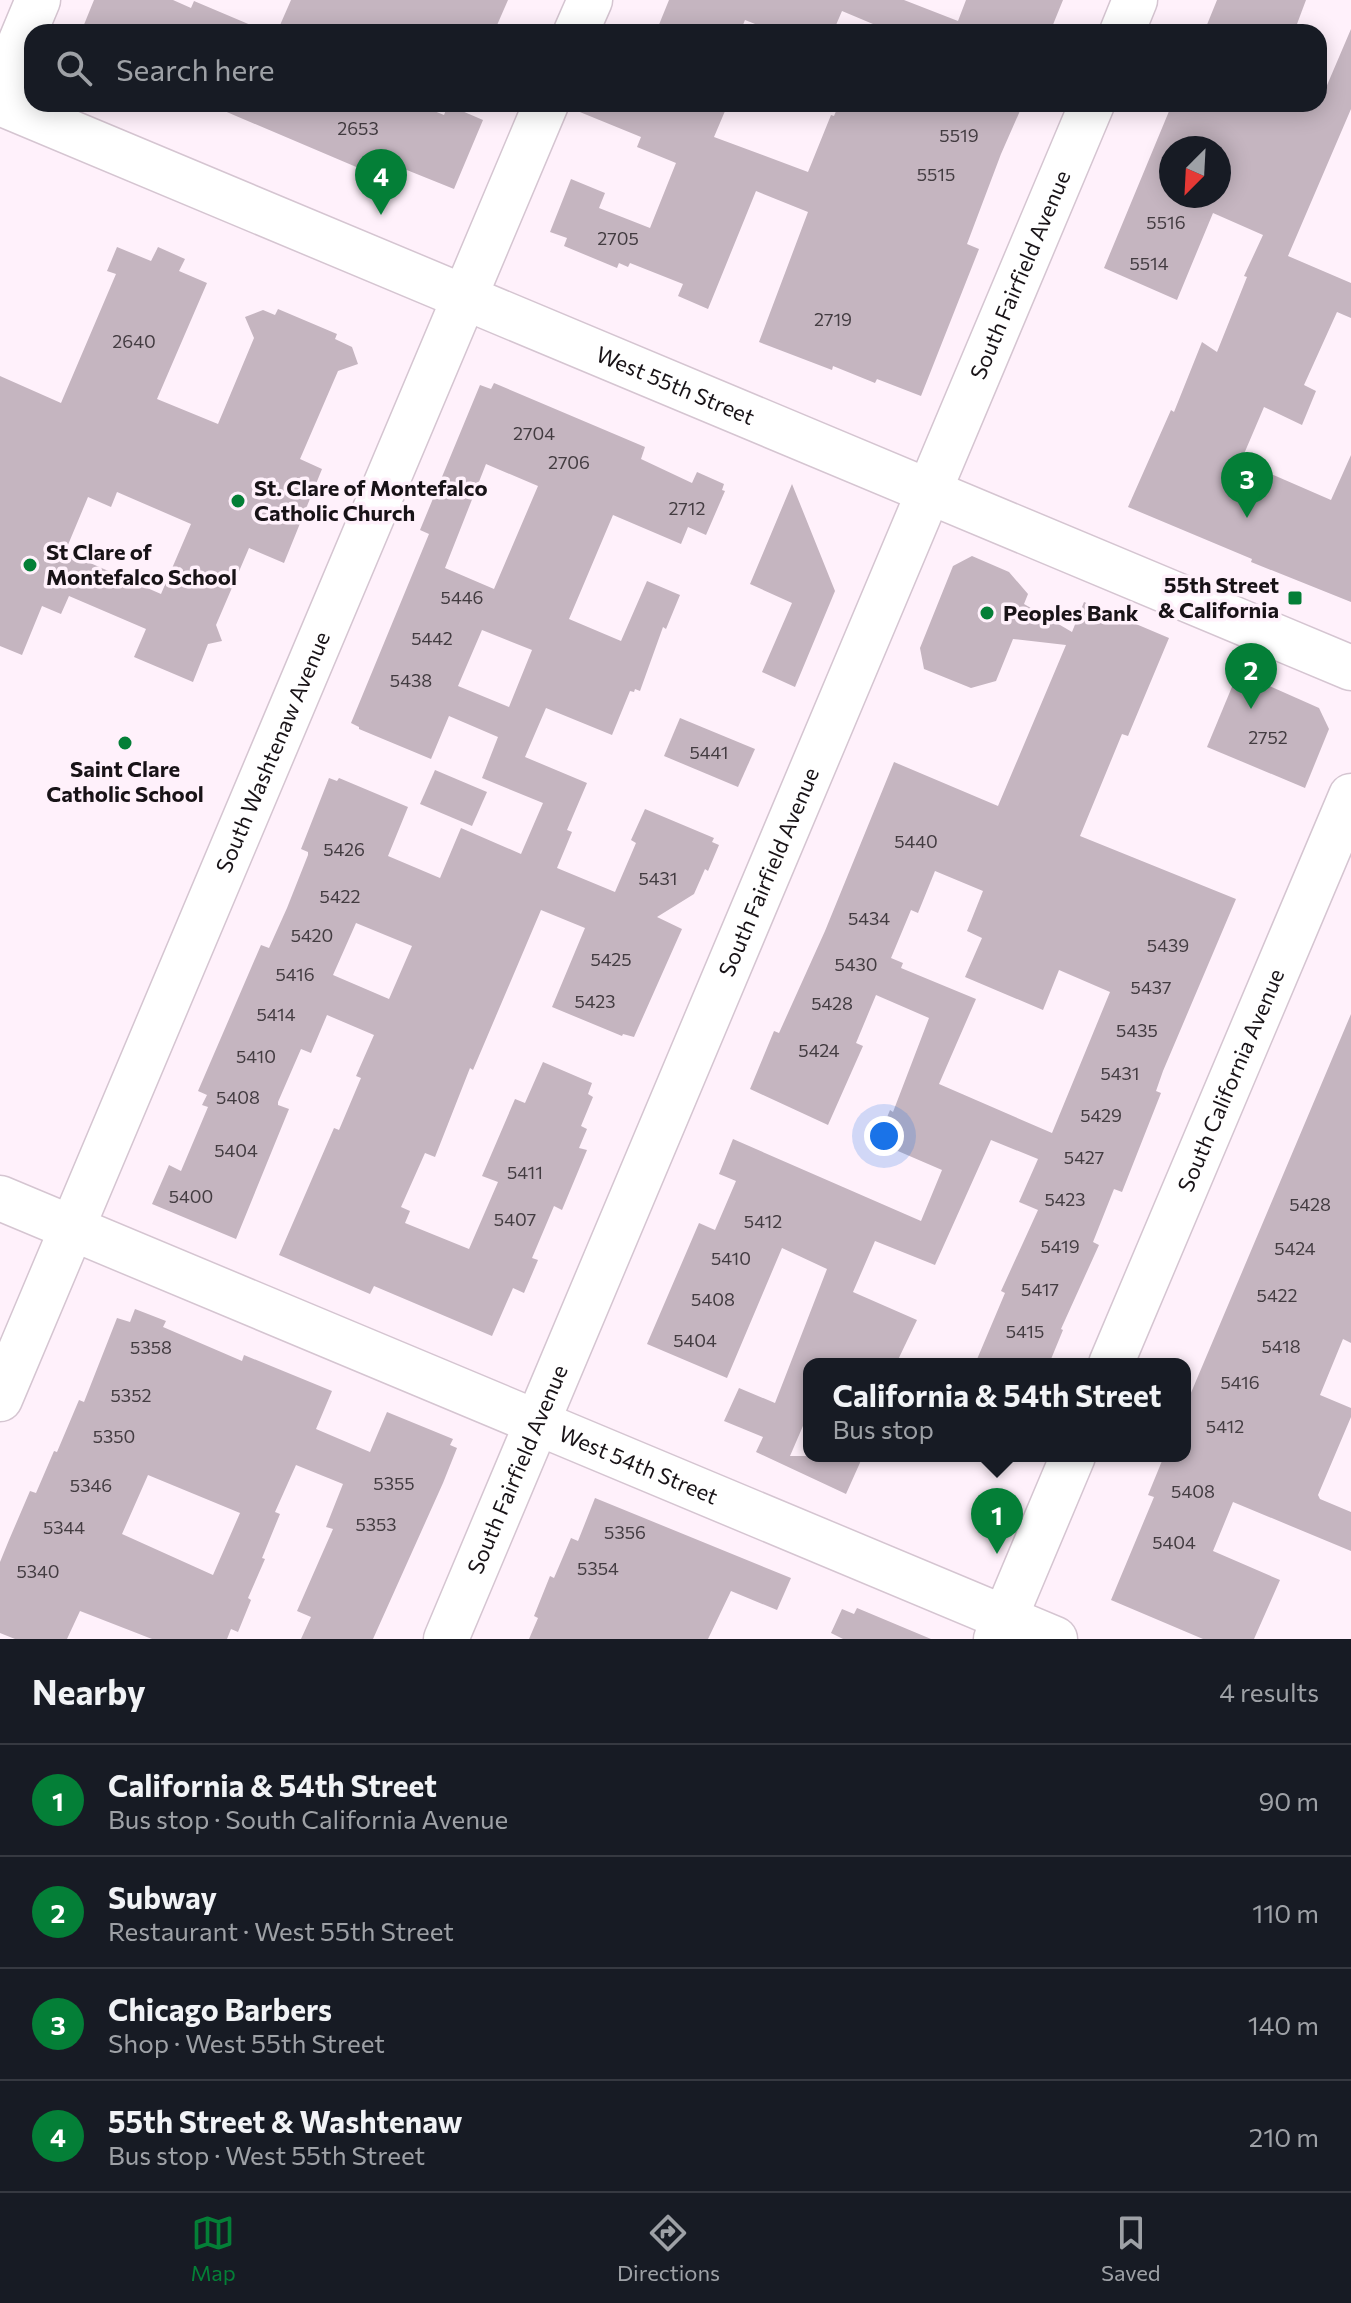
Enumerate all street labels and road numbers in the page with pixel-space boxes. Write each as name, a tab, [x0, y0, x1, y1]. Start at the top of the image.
street label: South Fairfield Avenue	[964, 166, 1076, 383]
street label: West 55th Street	[592, 340, 759, 430]
street label: South Washtenaw Avenue	[209, 627, 335, 877]
street label: South Fairfield Avenue	[712, 763, 824, 981]
street label: South California Avenue	[1171, 965, 1289, 1196]
street label: South Fairfield Avenue	[461, 1361, 573, 1578]
street label: West 54th Street	[555, 1419, 722, 1510]

